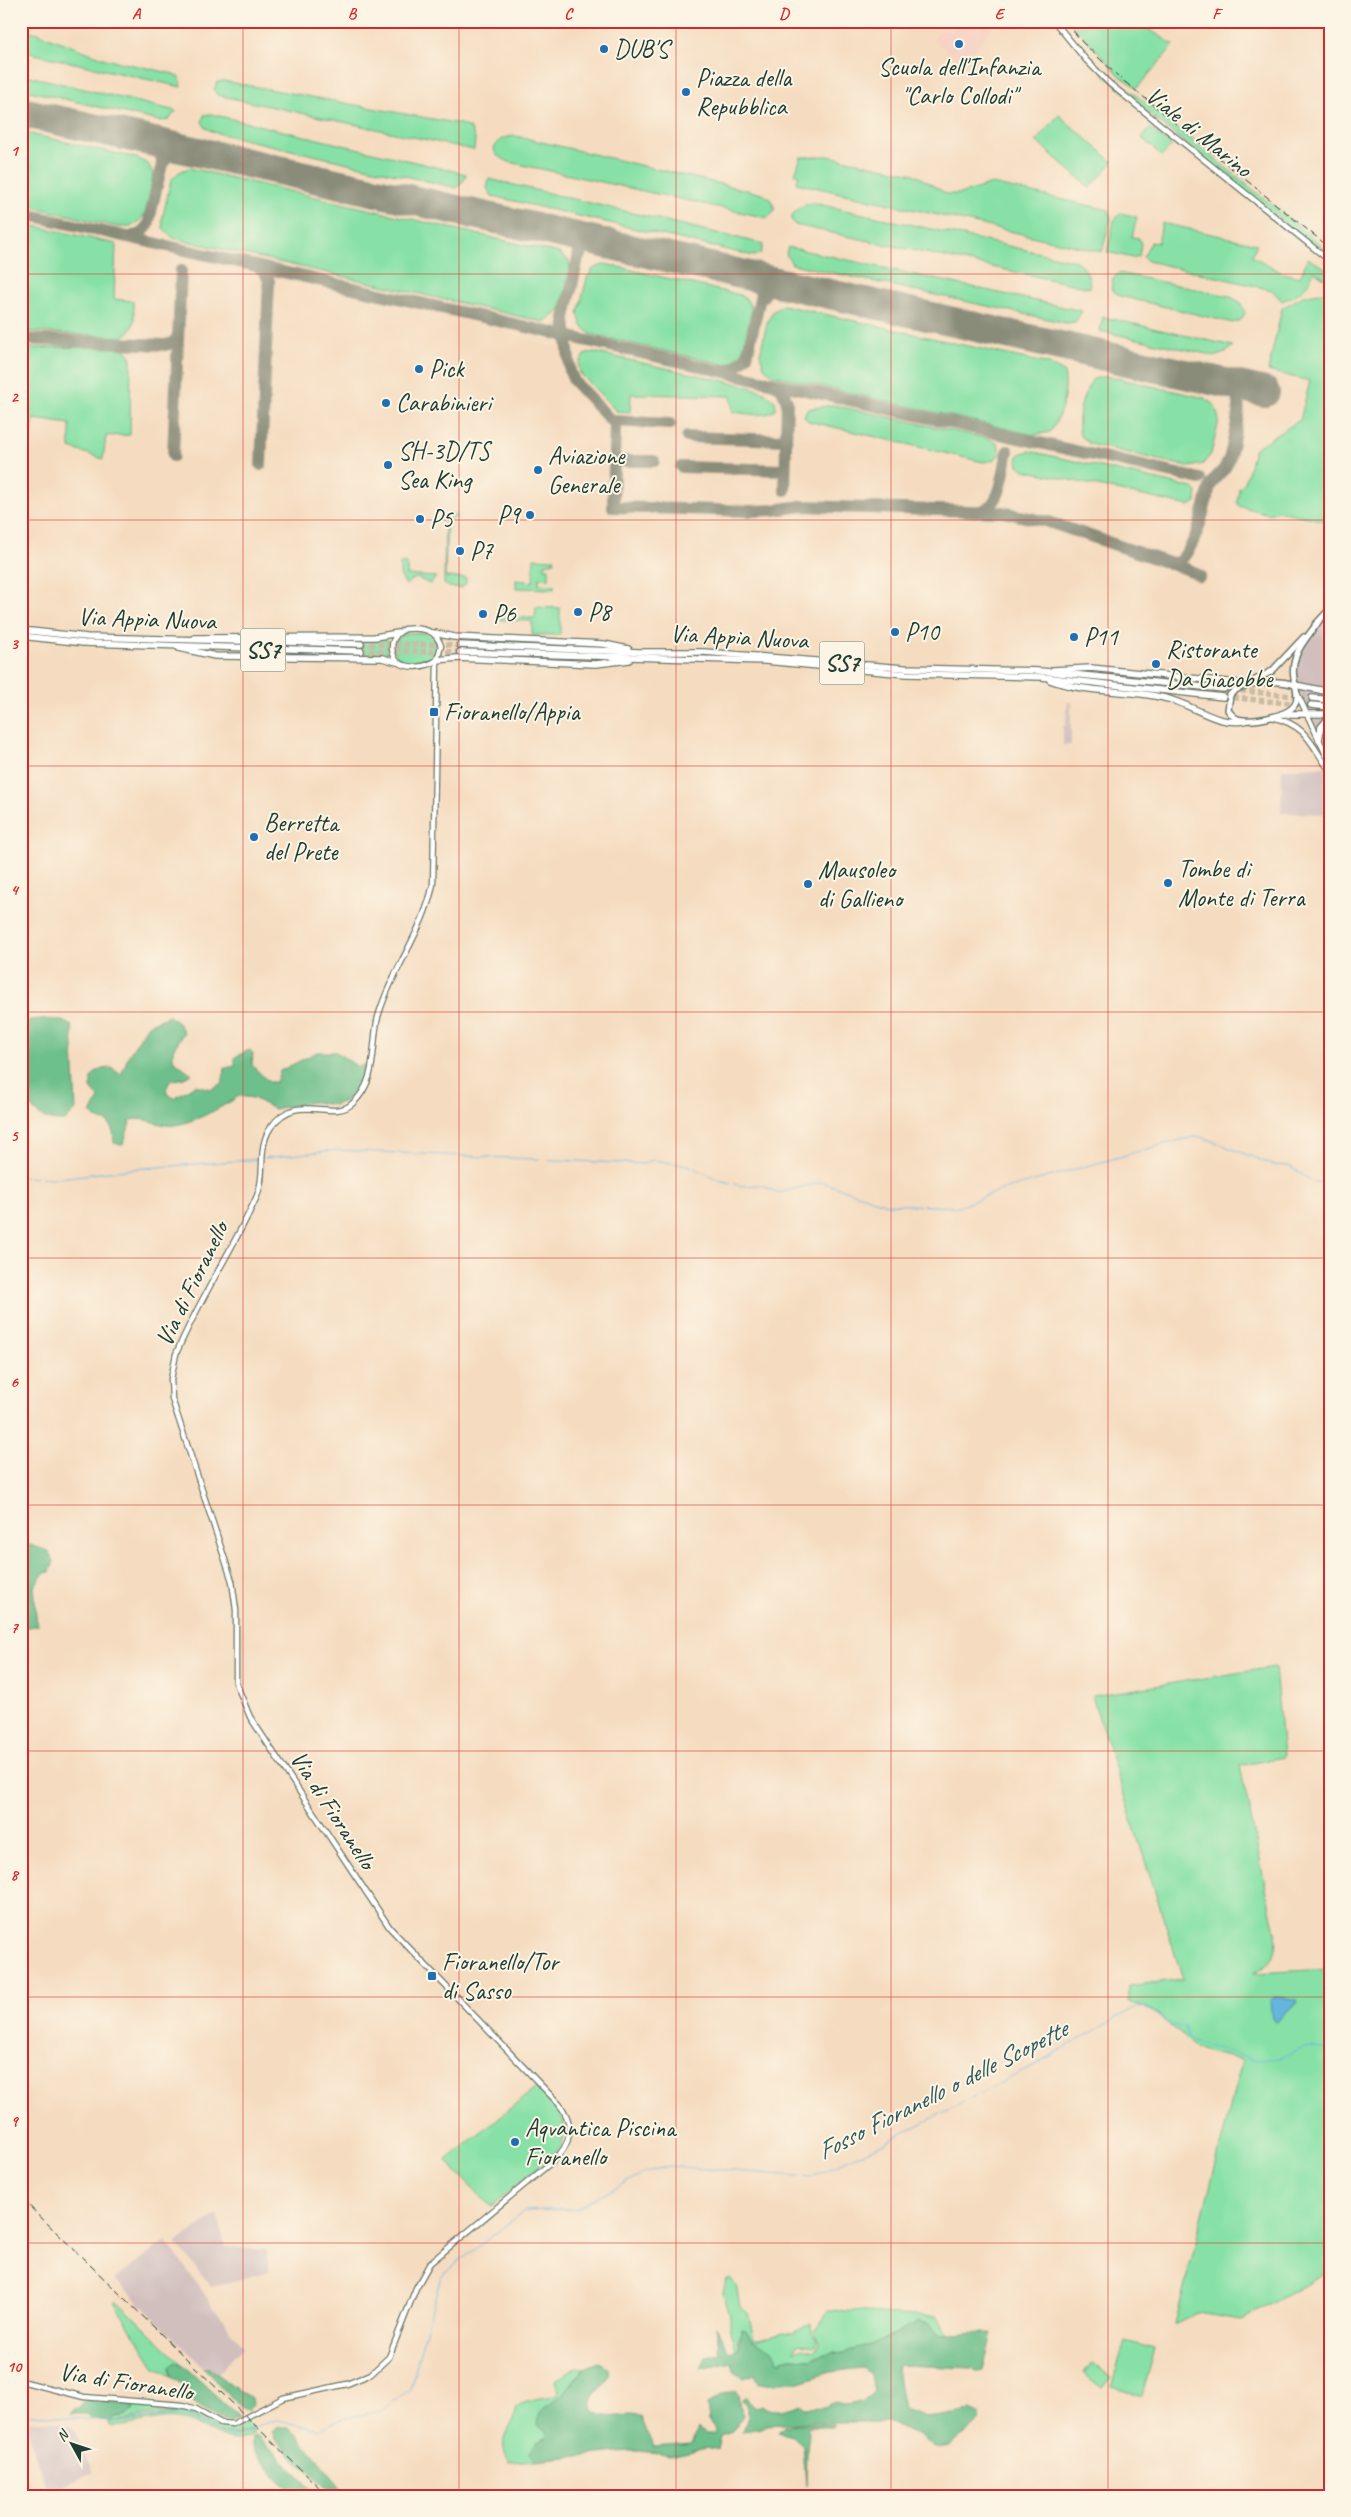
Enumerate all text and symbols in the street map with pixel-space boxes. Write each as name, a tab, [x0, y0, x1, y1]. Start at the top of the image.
text: A	[132, 4, 142, 24]
text: B	[348, 4, 358, 24]
text: C	[564, 4, 574, 24]
text: D	[779, 4, 790, 24]
text: E	[995, 4, 1006, 24]
text: F	[1212, 4, 1223, 24]
place label: DUB'S	[614, 33, 673, 65]
marker: Scuola dell'Infanzia "Carlo Collodi"	[953, 38, 965, 50]
marker: DUB'S	[598, 43, 610, 55]
place label: Scuola dell'Infanzia "Carlo Collodi"	[878, 51, 1043, 112]
place label: Piazza della Repubblica	[696, 62, 793, 123]
street label: Viale di Marino	[1139, 79, 1260, 185]
marker: Piazza della Repubblica	[680, 86, 692, 98]
text: 1	[10, 141, 19, 161]
place label: Pick	[429, 353, 465, 385]
marker: Pick	[413, 363, 425, 375]
text: 2	[10, 387, 19, 407]
place label: Carabinieri	[396, 387, 494, 419]
marker: Carabinieri	[380, 397, 392, 409]
place label: SH-3D/TS Sea King	[398, 435, 493, 496]
place label: Aviazione Generale	[548, 440, 626, 501]
marker: SH-3D/TS Sea King	[382, 459, 394, 471]
marker: Aviazione Generale	[532, 464, 544, 476]
place label: P9	[497, 499, 522, 531]
place label: P5	[430, 503, 455, 535]
marker: P9	[524, 509, 536, 521]
marker: P5	[414, 513, 426, 525]
place label: P7	[470, 535, 495, 567]
marker: P7	[454, 545, 466, 557]
place label: P8	[588, 596, 614, 628]
place label: P6	[493, 598, 517, 630]
street label: Via Appia Nuova	[77, 601, 219, 637]
marker: P8	[572, 606, 584, 618]
marker: P6	[477, 608, 489, 620]
place label: P10	[905, 616, 941, 648]
street label: Via Appia Nuova	[669, 617, 811, 657]
place label: P11	[1084, 621, 1120, 653]
marker: P10	[889, 626, 901, 638]
road number: SS7	[240, 628, 286, 672]
marker: P11	[1068, 631, 1080, 643]
text: 3	[10, 634, 19, 654]
place label: Ristorante Da Giacobbe	[1166, 634, 1274, 695]
road number: SS7	[820, 641, 864, 684]
marker: Ristorante Da Giacobbe	[1150, 658, 1162, 670]
place label: Fioranello/Appia	[444, 696, 581, 728]
marker: Fioranello/Appia	[428, 706, 440, 718]
place label: Berretta del Prete	[264, 807, 341, 868]
marker: Berretta del Prete	[248, 831, 260, 843]
place label: Tombe di Monte di Terra	[1178, 853, 1306, 914]
place label: Mausoleo di Gallieno	[818, 854, 905, 915]
marker: Tombe di Monte di Terra	[1162, 877, 1174, 889]
marker: Mausoleo di Gallieno	[802, 878, 814, 890]
text: 4	[10, 880, 19, 900]
text: 5	[11, 1126, 20, 1146]
street label: Via di Fioranello	[148, 1214, 237, 1352]
text: 6	[10, 1372, 19, 1392]
text: 7	[10, 1618, 19, 1638]
street label: Via di Fioranello	[283, 1745, 385, 1878]
text: 8	[10, 1865, 19, 1885]
place label: Fioranello/Tor di Sasso	[442, 1946, 561, 2007]
marker: Fioranello/Tor di Sasso	[426, 1970, 438, 1982]
water label: Fosso Fioranello o delle Scopette	[811, 2011, 1077, 2167]
text: 9	[10, 2111, 19, 2131]
place label: Aqvantica Piscina Fioranello	[525, 2112, 678, 2173]
marker: Aqvantica Piscina Fioranello	[509, 2136, 521, 2148]
street label: Via di Fioranello	[57, 2356, 198, 2409]
text: 10	[7, 2357, 23, 2377]
north arrow	[48, 2420, 98, 2470]
text: N	[53, 2425, 73, 2445]

